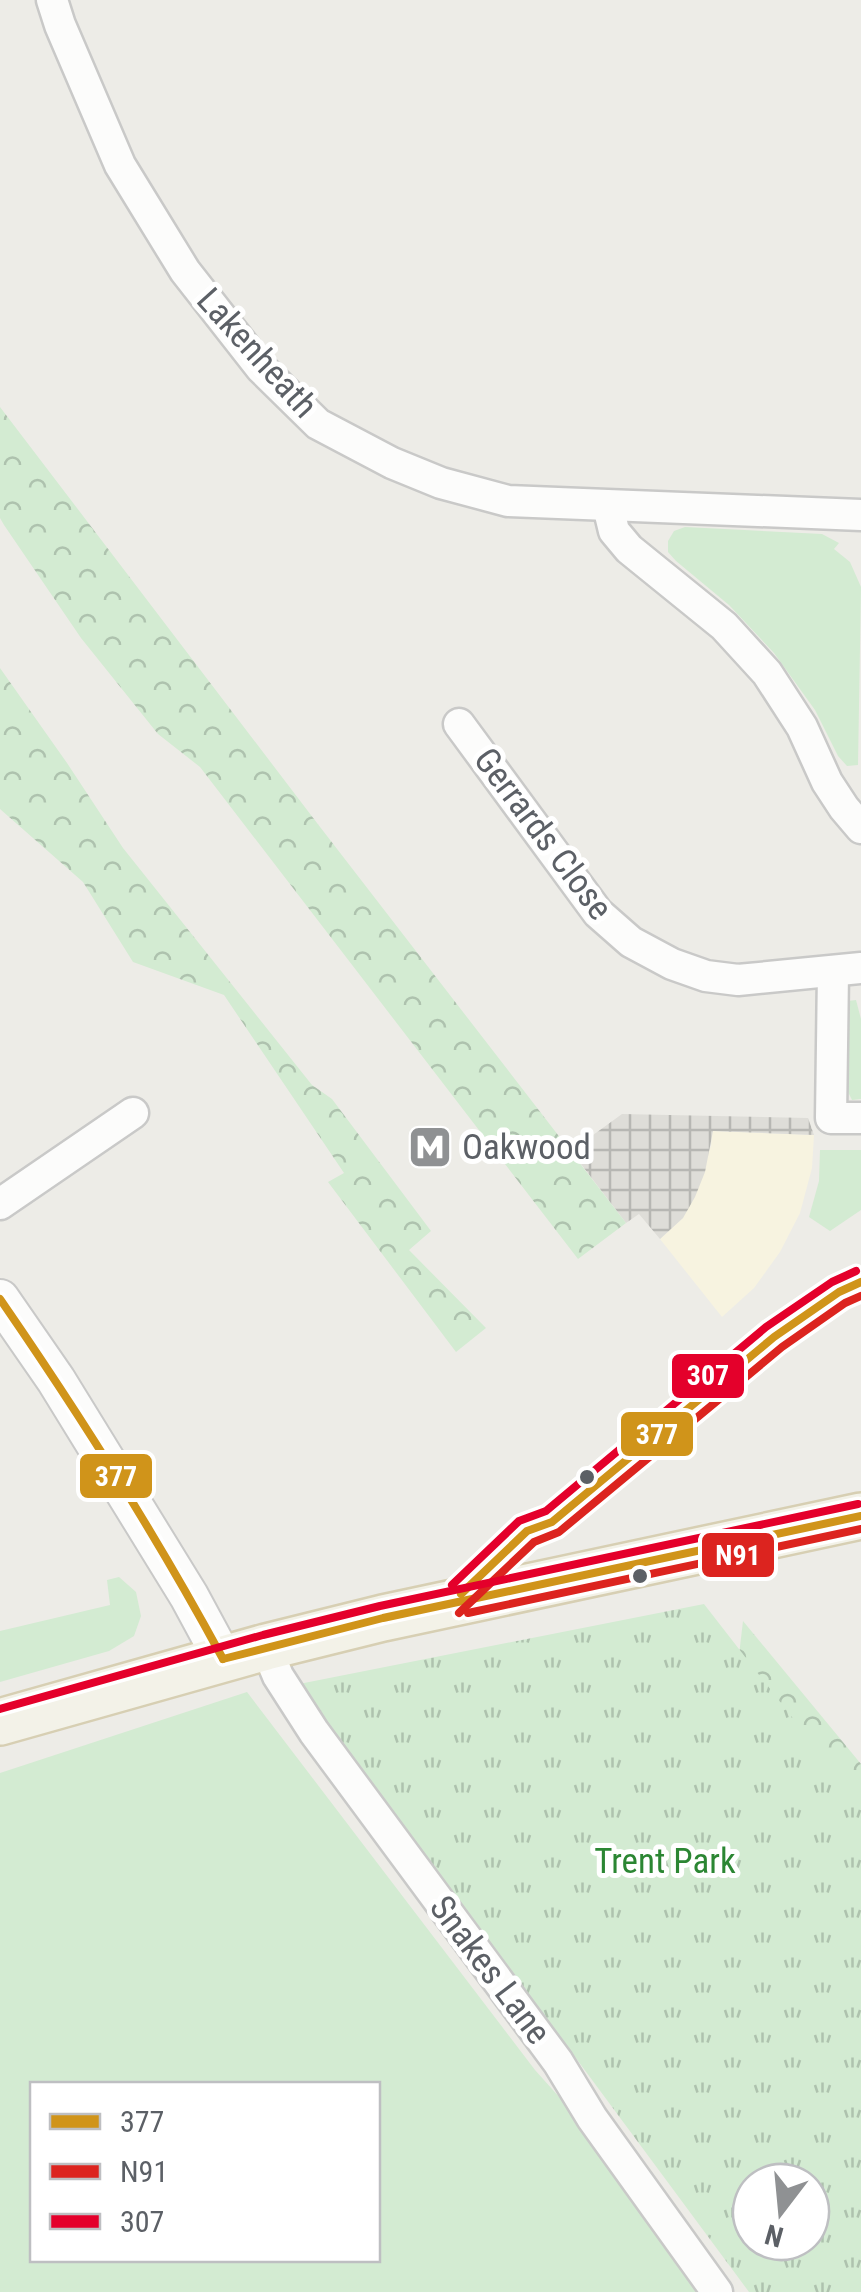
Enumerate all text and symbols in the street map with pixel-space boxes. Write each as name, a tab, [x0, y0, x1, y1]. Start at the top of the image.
street label: Lakenheath	[188, 280, 326, 426]
street label: Gerrards Close	[465, 740, 621, 928]
metro station icon: Oakwood	[407, 1124, 453, 1170]
place label: Oakwood	[462, 1127, 591, 1168]
line badge: 307	[670, 1352, 746, 1400]
text: 307	[687, 1359, 729, 1392]
line badge: 377	[619, 1410, 695, 1458]
text: 377	[636, 1418, 678, 1451]
line badge: 377	[78, 1452, 154, 1500]
text: 377	[95, 1460, 137, 1493]
unlabelled marker	[577, 1467, 597, 1487]
line badge: N91	[700, 1531, 776, 1579]
text: N91	[715, 1539, 761, 1572]
unlabelled marker	[630, 1566, 650, 1586]
park label: Trent Park	[594, 1841, 736, 1882]
street label: Snakes Lane	[421, 1888, 559, 2052]
legend	[30, 2082, 380, 2262]
text: 377	[120, 2104, 164, 2139]
text: N91	[120, 2154, 168, 2189]
north arrow	[731, 2162, 831, 2262]
text: 307	[120, 2204, 164, 2239]
text: N	[761, 2217, 787, 2254]

